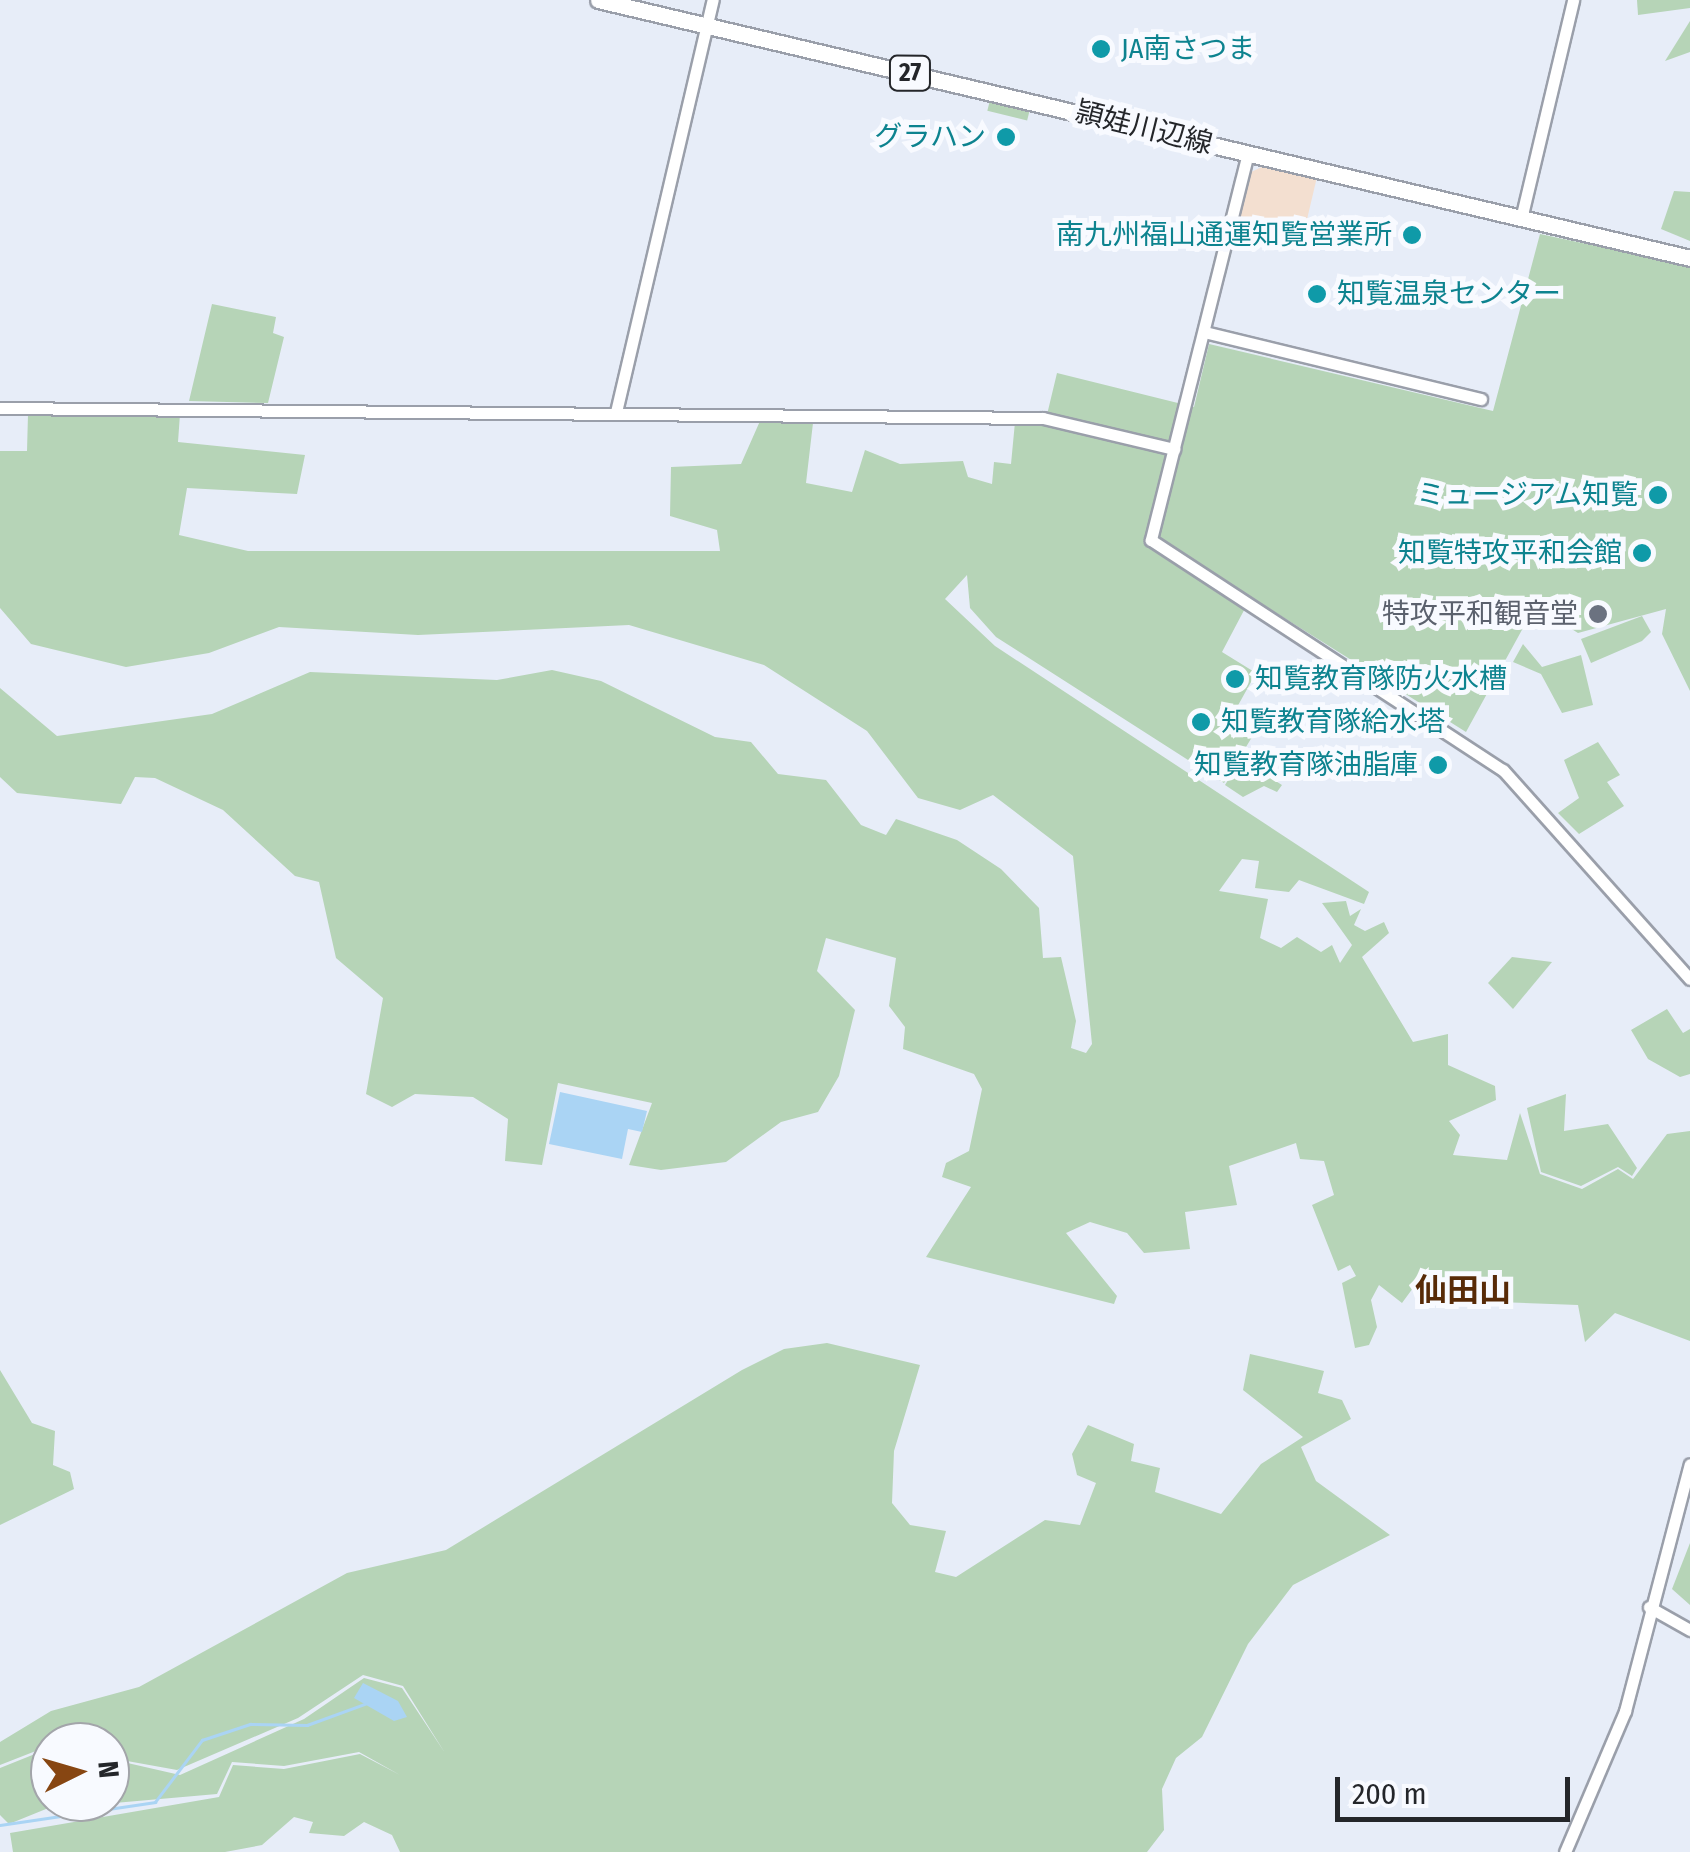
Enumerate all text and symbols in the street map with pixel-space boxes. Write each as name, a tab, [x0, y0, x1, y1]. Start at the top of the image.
place label: JA南さつま	[1121, 32, 1255, 66]
marker: JA南さつま	[1090, 38, 1112, 60]
road number: 27	[888, 53, 932, 93]
street label: 頴娃川辺線	[1072, 95, 1216, 161]
place label: グラハン	[874, 120, 986, 154]
marker: グラハン	[995, 126, 1017, 148]
place label: 南九州福山通運知覧営業所	[1056, 218, 1392, 252]
marker: 南九州福山通運知覧営業所	[1401, 224, 1423, 246]
place label: 知覧温泉センター	[1337, 277, 1561, 311]
marker: 知覧温泉センター	[1306, 283, 1328, 305]
place label: ミュージアム知覧	[1414, 478, 1638, 512]
marker: ミュージアム知覧	[1647, 484, 1669, 506]
place label: 知覧特攻平和会館	[1398, 536, 1622, 570]
marker: 知覧特攻平和会館	[1631, 542, 1653, 564]
place label: 特攻平和観音堂	[1382, 597, 1578, 631]
marker: 特攻平和観音堂	[1587, 603, 1609, 625]
place label: 知覧教育隊防火水槽	[1255, 662, 1507, 696]
marker: 知覧教育隊防火水槽	[1224, 668, 1246, 690]
place label: 知覧教育隊給水塔	[1221, 705, 1445, 739]
marker: 知覧教育隊給水塔	[1190, 711, 1212, 733]
place label: 知覧教育隊油脂庫	[1194, 748, 1418, 782]
marker: 知覧教育隊油脂庫	[1427, 754, 1449, 776]
district label: 仙田山	[1415, 1271, 1511, 1309]
north arrow	[30, 1722, 130, 1822]
scale bar	[1340, 1757, 1575, 1819]
text: N	[91, 1760, 126, 1779]
text: 200 m	[1352, 1776, 1427, 1812]

